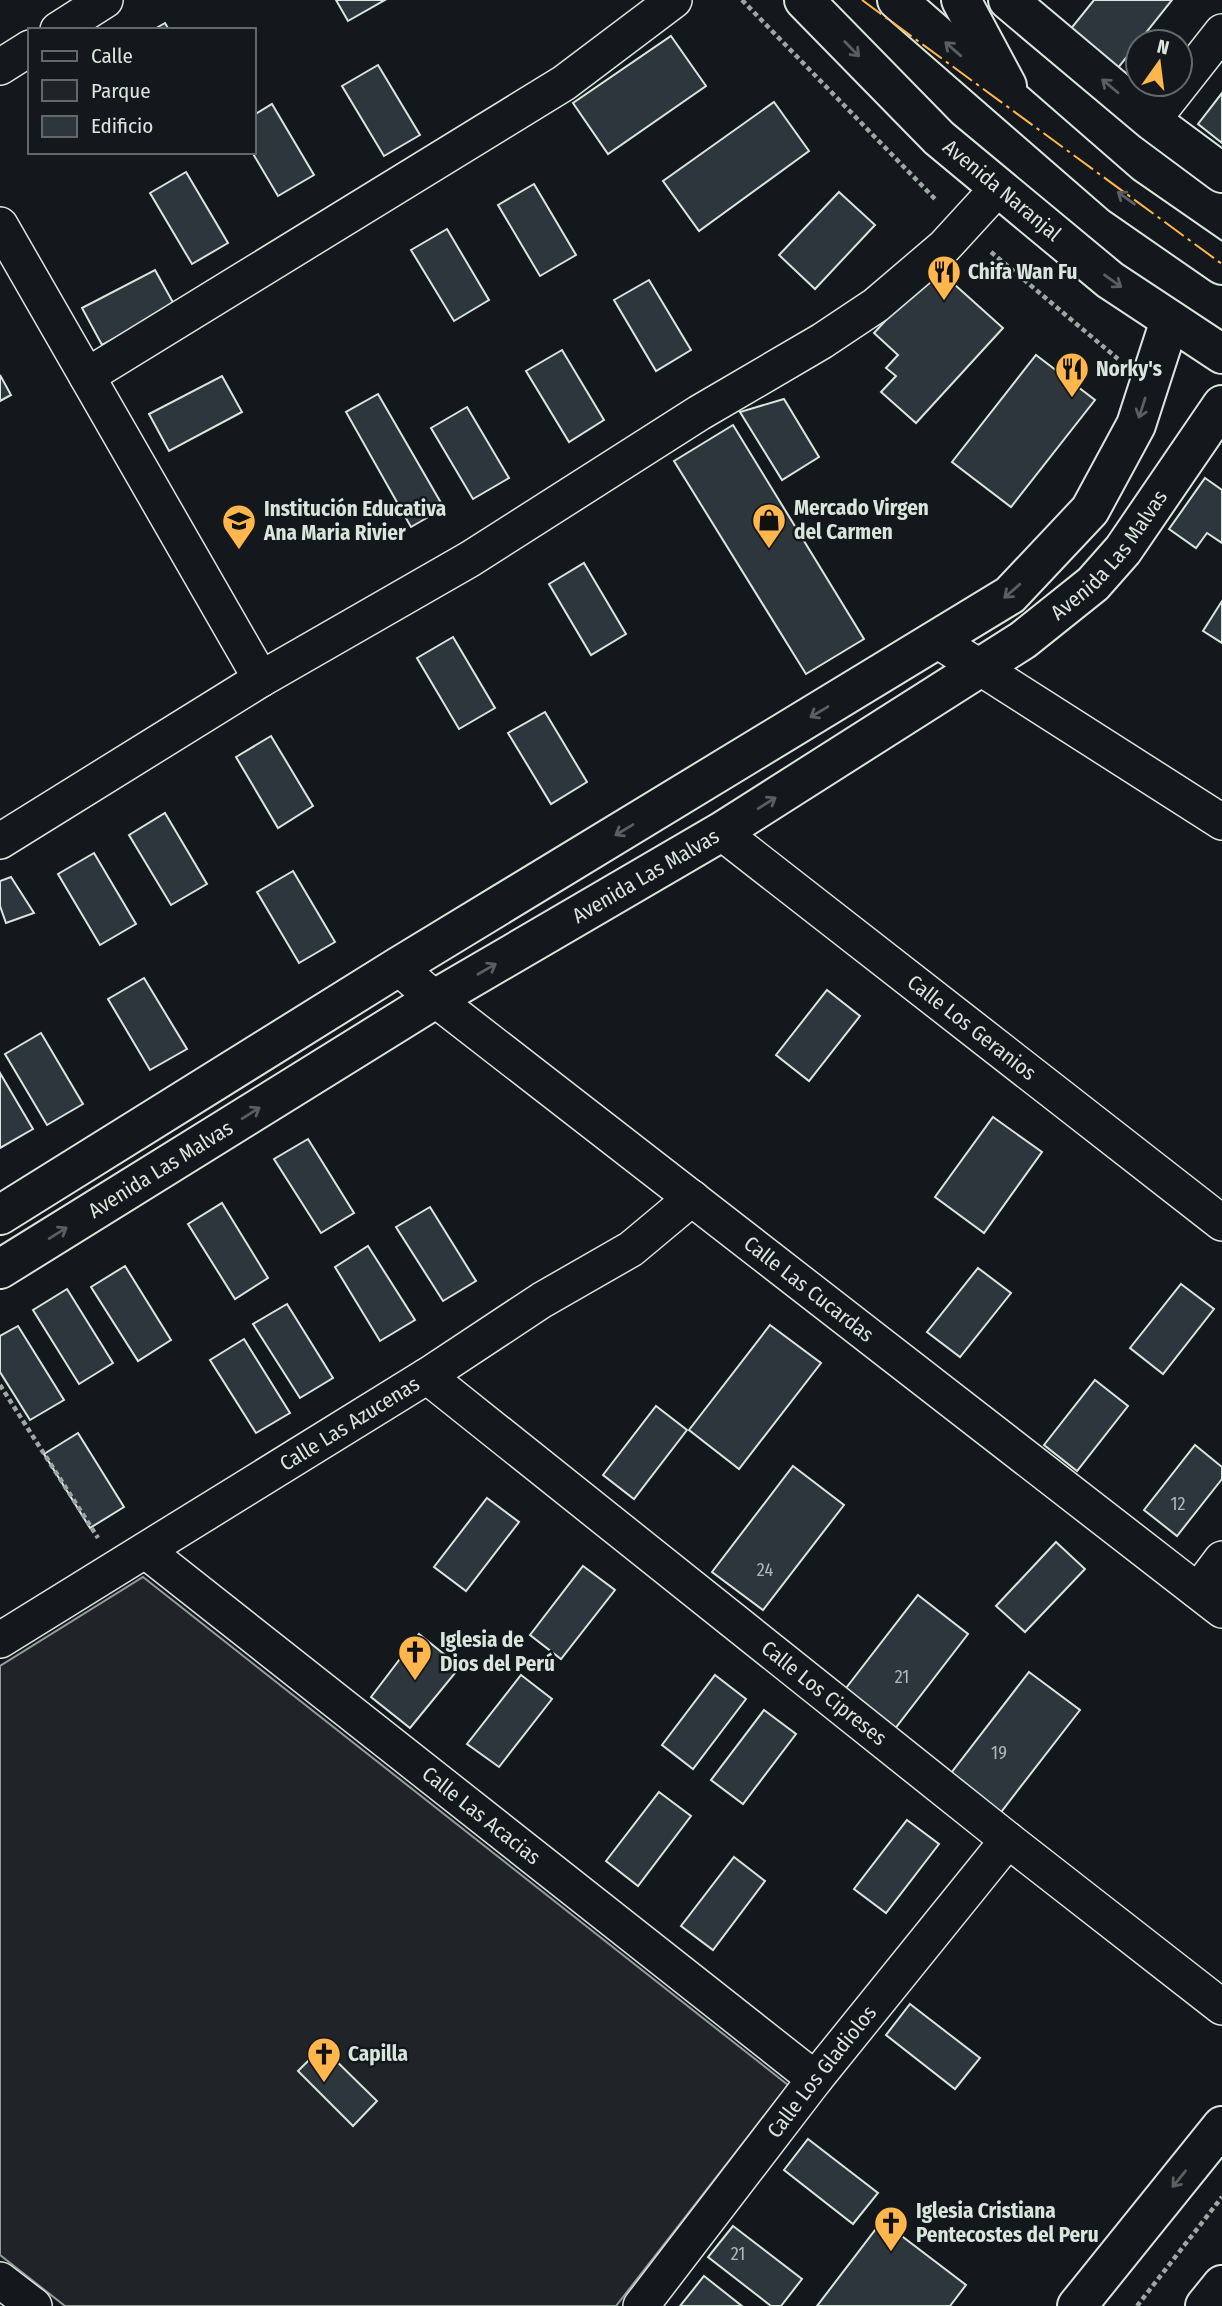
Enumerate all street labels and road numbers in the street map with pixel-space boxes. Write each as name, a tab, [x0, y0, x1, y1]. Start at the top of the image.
street label: Avenida Naranjal	[938, 134, 1067, 247]
street label: Avenida Las Malvas	[1046, 485, 1173, 626]
street label: Avenida Las Malvas	[568, 823, 724, 929]
street label: Calle Los Geranios	[902, 969, 1041, 1086]
street label: Avenida Las Malvas	[83, 1115, 238, 1224]
street label: Calle Las Cucardas	[738, 1231, 879, 1348]
street label: Calle Las Azucenas	[275, 1371, 424, 1477]
street label: Calle Los Cipreses	[756, 1635, 892, 1751]
street label: Calle Las Acacias	[417, 1761, 546, 1870]
street label: Calle Los Gladiolos	[762, 2000, 882, 2143]

